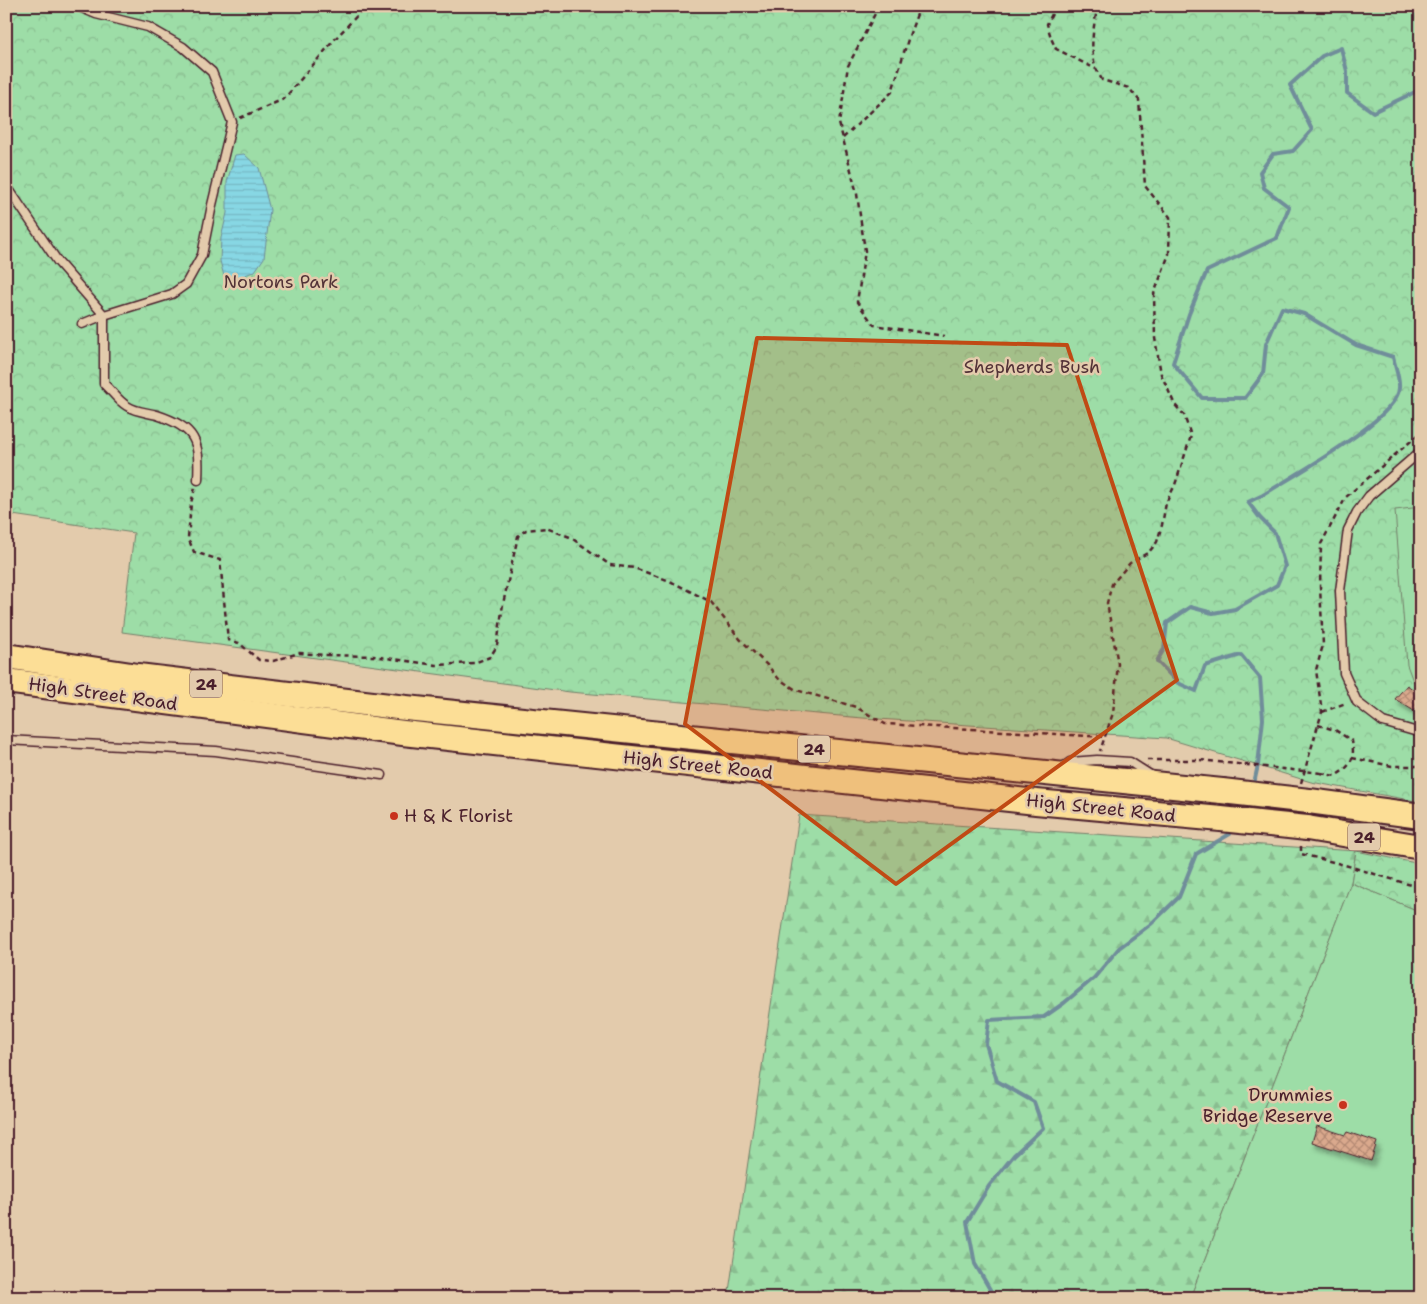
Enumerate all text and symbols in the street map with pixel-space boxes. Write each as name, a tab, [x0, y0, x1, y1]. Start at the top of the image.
park label: Nortons Park	[224, 270, 338, 294]
park label: Shepherds Bush	[964, 355, 1100, 379]
road number: 24	[190, 671, 222, 698]
street label: High Street Road	[27, 672, 179, 716]
road number: 24	[798, 736, 830, 762]
street label: High Street Road	[622, 745, 774, 785]
street label: High Street Road	[1025, 788, 1177, 828]
place label: H & K Florist	[404, 804, 513, 828]
marker: H & K Florist	[388, 810, 400, 822]
road number: 24	[1348, 824, 1380, 850]
place label: Drummies Bridge Reserve	[1203, 1083, 1333, 1128]
marker: Drummies Bridge Reserve	[1337, 1099, 1349, 1111]

